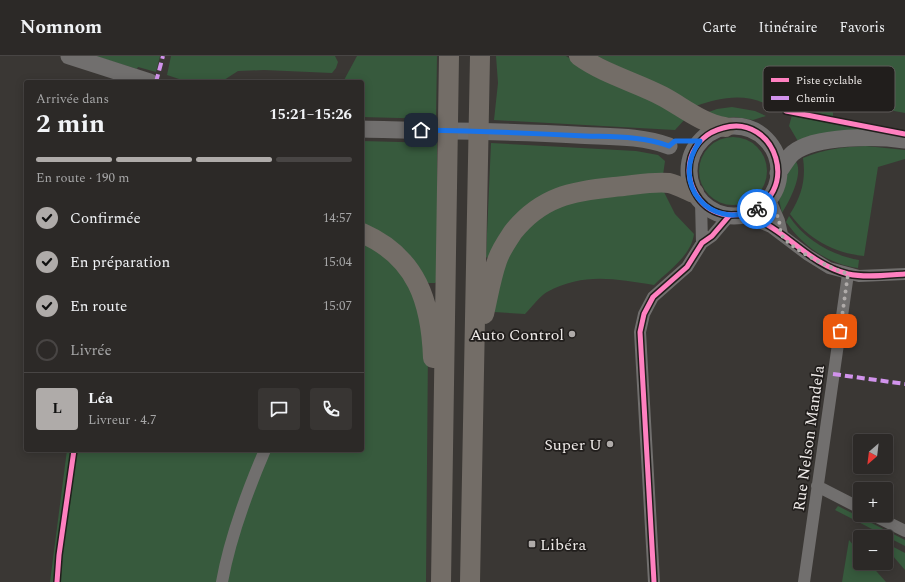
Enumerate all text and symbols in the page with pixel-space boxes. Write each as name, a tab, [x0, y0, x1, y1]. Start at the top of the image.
text: Nomnom	[20, 13, 102, 42]
text: Carte	[702, 17, 737, 38]
text: Itinéraire	[759, 17, 818, 38]
text: Favoris	[840, 17, 885, 38]
legend	[763, 66, 895, 112]
text: Piste cyclable	[796, 72, 862, 89]
text: Arrivée dans	[36, 89, 109, 109]
text: Chemin	[796, 90, 835, 107]
text: 15:21–15:26	[269, 103, 352, 126]
text: 2 min	[36, 104, 105, 144]
pin	[404, 113, 438, 147]
icon: home	[410, 119, 432, 141]
text: En route · 190 m	[36, 168, 129, 188]
courier	[737, 189, 777, 229]
icon: bike	[746, 198, 768, 220]
icon: check	[36, 207, 58, 229]
text: Confirmée	[70, 207, 141, 230]
text: 14:57	[323, 208, 352, 228]
icon: check	[36, 251, 58, 273]
text: En préparation	[70, 251, 170, 274]
text: 15:04	[323, 252, 352, 272]
icon: check	[36, 295, 58, 317]
text: En route	[70, 295, 127, 318]
text: 15:07	[323, 296, 352, 316]
pin	[823, 314, 857, 348]
icon: bag	[829, 320, 851, 342]
place label: Auto Control	[470, 323, 564, 347]
marker: Auto Control	[567, 329, 577, 339]
text: Livrée	[70, 339, 112, 362]
street label: Rue Nelson Mandela	[787, 363, 831, 513]
text: Léa	[88, 387, 113, 410]
button: chat	[258, 388, 300, 430]
button: phone	[310, 388, 352, 430]
text: L	[52, 397, 62, 420]
text: Livreur · 4.7	[88, 410, 156, 430]
place label: Super U	[544, 433, 602, 457]
north arrow	[853, 434, 893, 474]
map controls	[853, 434, 893, 570]
marker: Super U	[605, 439, 615, 449]
button: +	[853, 482, 893, 522]
button: −	[853, 530, 893, 570]
place label: Libéra	[540, 533, 586, 557]
marker: Libéra	[527, 539, 537, 549]

